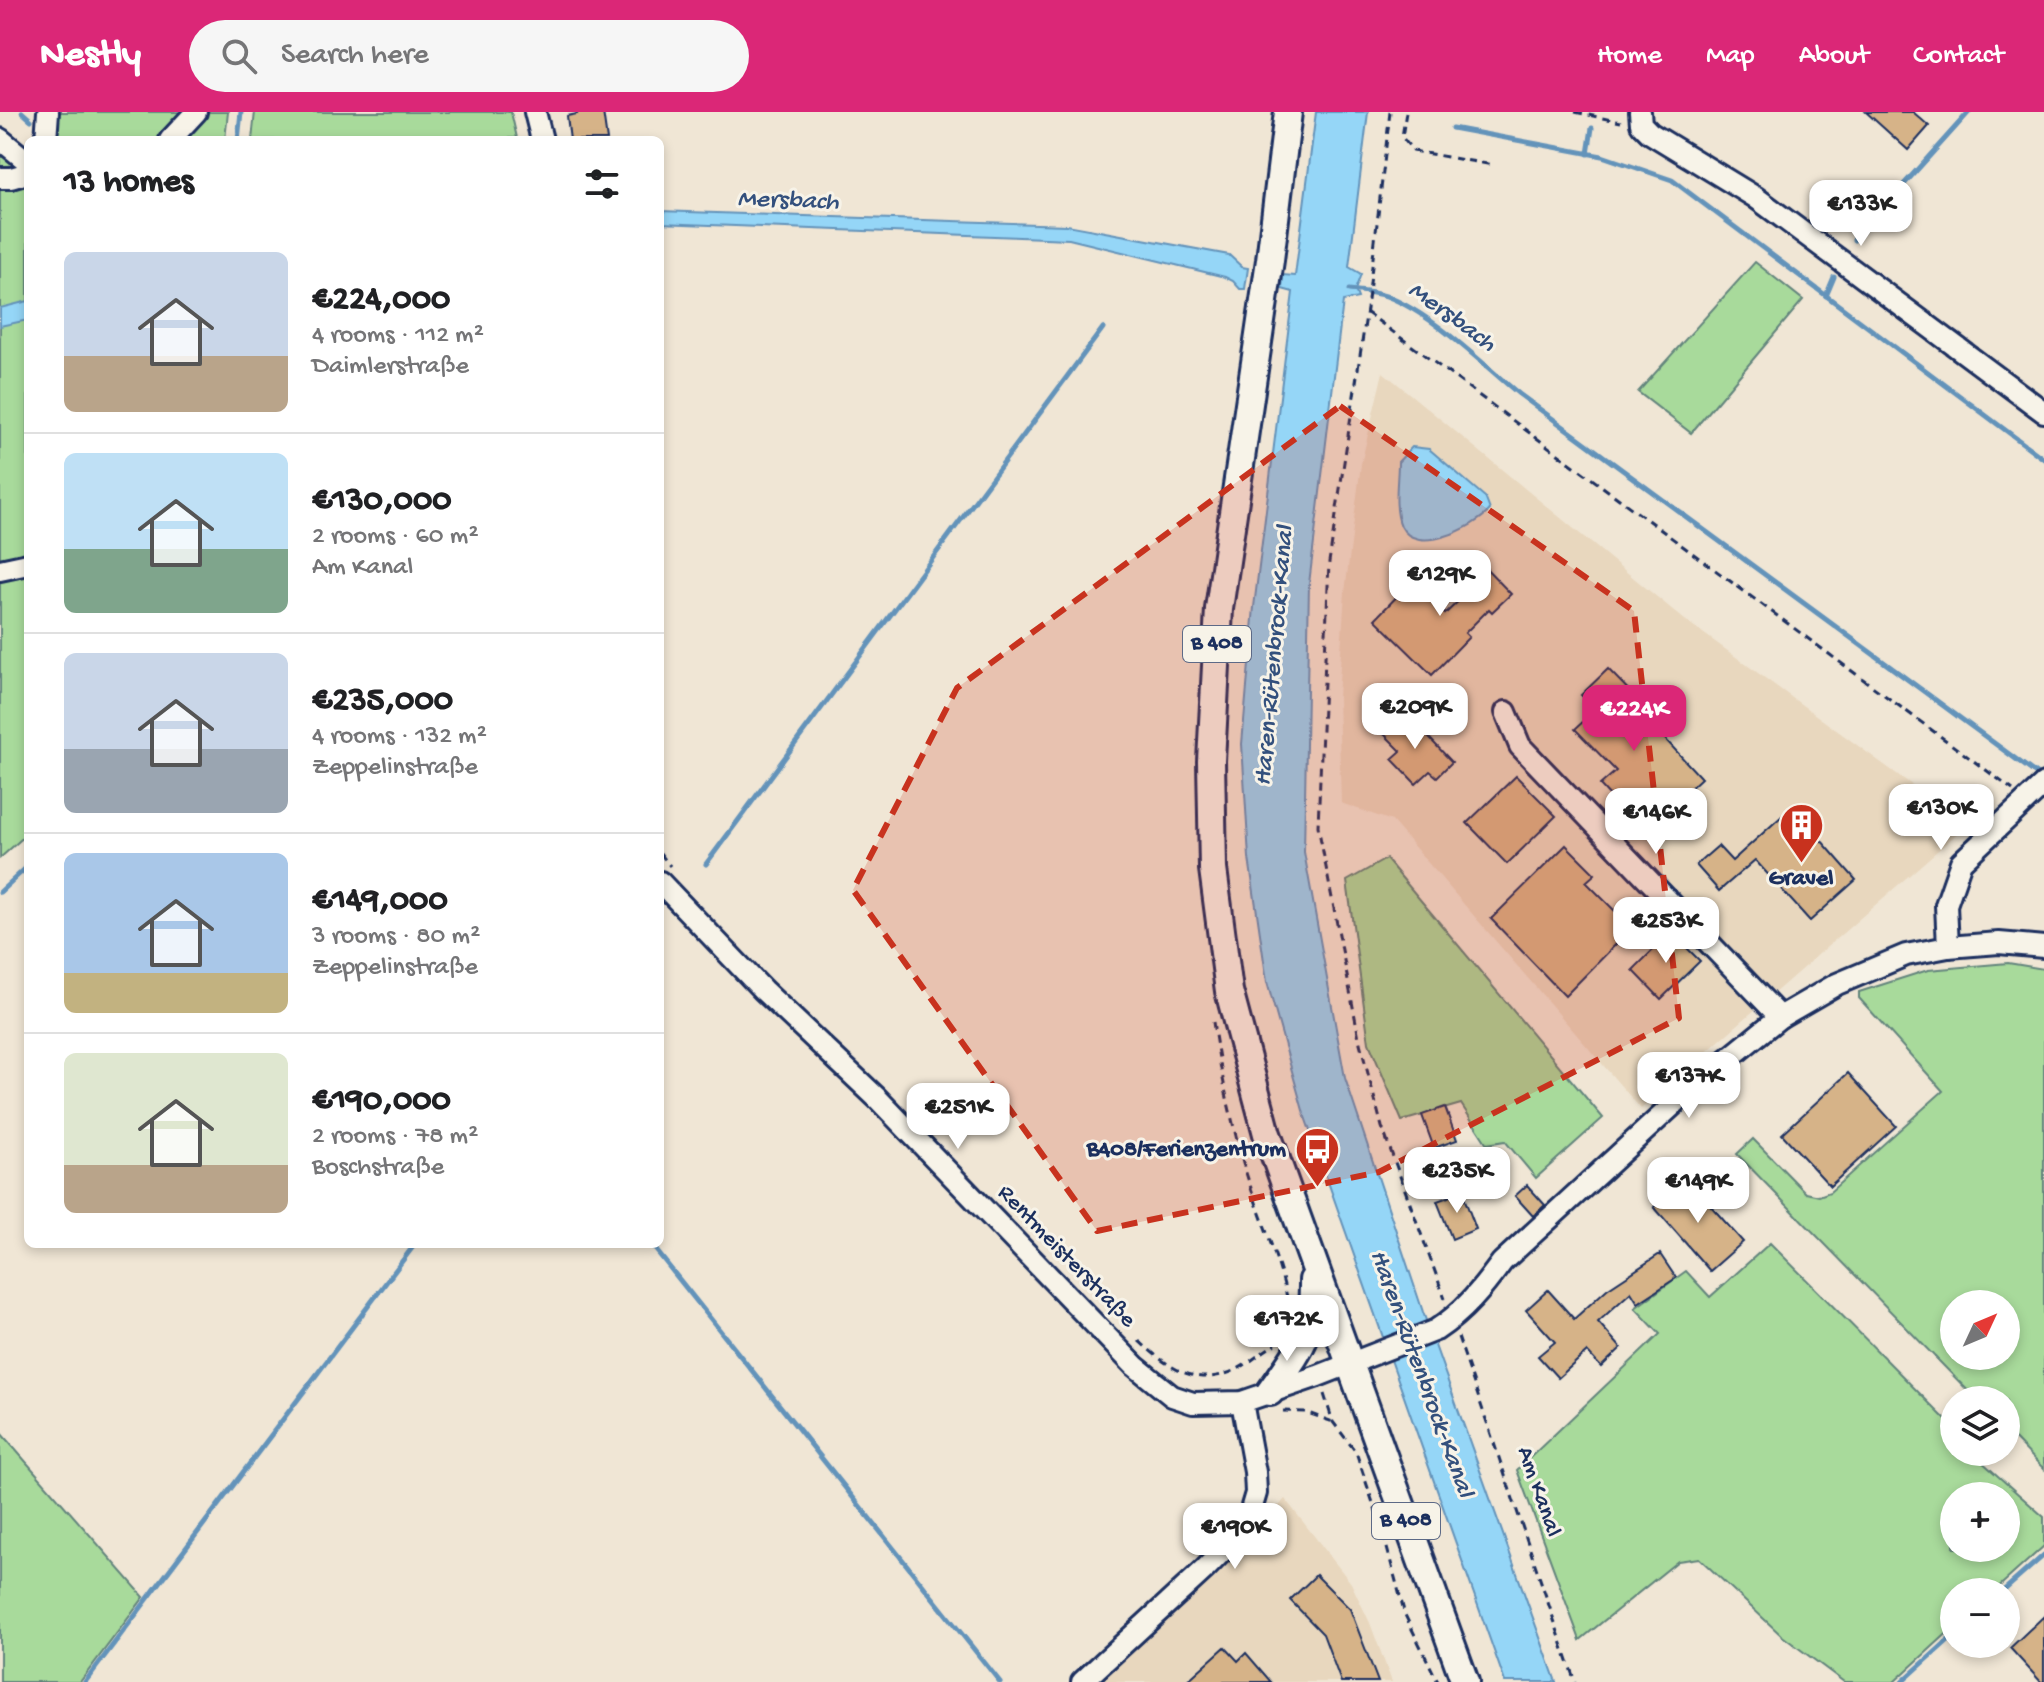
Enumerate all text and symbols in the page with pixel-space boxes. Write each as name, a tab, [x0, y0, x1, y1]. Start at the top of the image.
search box	[189, 20, 749, 92]
text: Nestly	[40, 34, 141, 78]
icon: search	[217, 34, 261, 78]
text: Search here	[281, 39, 429, 74]
text: Home	[1597, 40, 1662, 73]
text: Map	[1706, 40, 1755, 73]
text: About	[1799, 40, 1869, 73]
text: Contact	[1913, 40, 2004, 73]
icon: filters	[580, 162, 624, 206]
text: 13 homes	[64, 164, 194, 204]
pin: €133K	[1805, 180, 1917, 248]
water label: Mersbach	[737, 185, 840, 219]
text: €133K	[1827, 190, 1895, 221]
water label: Mersbach	[1401, 276, 1502, 361]
text: €224,000	[312, 281, 450, 321]
icon: home	[128, 284, 224, 380]
text: 4 rooms · 112 m²	[312, 321, 484, 352]
text: Daimlerstraße	[312, 352, 469, 383]
text: €130,000	[312, 482, 452, 522]
icon: home	[128, 485, 224, 581]
text: 2 rooms · 60 m²	[312, 522, 478, 553]
water label: Haren-Rütenbrock-Kanal	[1249, 523, 1303, 787]
pin: €129K	[1384, 550, 1496, 618]
text: Am Kanal	[312, 553, 413, 584]
text: €129K	[1407, 560, 1473, 591]
road number: B 408	[1183, 626, 1251, 662]
text: €235,000	[312, 682, 453, 722]
pin: €209K	[1359, 683, 1471, 751]
icon: home	[128, 685, 224, 781]
pin: €224K	[1578, 685, 1690, 753]
text: €209K	[1380, 693, 1450, 724]
text: €224K	[1600, 695, 1668, 726]
text: 4 rooms · 132 m²	[312, 722, 487, 753]
text: Zeppelinstraße	[312, 753, 478, 784]
pin: €130K	[1885, 784, 1997, 852]
pin: €146K	[1600, 788, 1712, 856]
text: €130K	[1907, 794, 1975, 825]
text: €146K	[1623, 798, 1689, 829]
building icon: Gravel	[1777, 801, 1825, 864]
place label: Gravel	[1768, 865, 1834, 894]
text: €149,000	[312, 882, 448, 922]
icon: home	[128, 885, 224, 981]
pin: €253K	[1610, 897, 1722, 965]
text: €253K	[1631, 907, 1701, 938]
text: 3 rooms · 80 m²	[312, 922, 480, 953]
text: Zeppelinstraße	[312, 953, 478, 984]
pin: €137K	[1633, 1052, 1745, 1120]
text: €137K	[1655, 1062, 1723, 1093]
text: €190,000	[312, 1082, 451, 1122]
pin: €251K	[902, 1083, 1014, 1151]
icon: home	[128, 1085, 224, 1181]
text: €251K	[925, 1093, 991, 1124]
text: 2 rooms · 78 m²	[312, 1122, 478, 1153]
bus stop icon: B408/Ferienzentrum	[1293, 1126, 1341, 1189]
place label: B408/Ferienzentrum	[1086, 1136, 1286, 1165]
pin: €235K	[1401, 1147, 1513, 1215]
text: Boschstraße	[312, 1153, 444, 1184]
text: €235K	[1422, 1157, 1492, 1188]
pin: €149K	[1642, 1157, 1754, 1225]
text: €149K	[1665, 1167, 1731, 1198]
street label: Rentmeisterstraße	[990, 1179, 1142, 1335]
water label: Haren-Rütenbrock-Kanal	[1361, 1246, 1480, 1503]
north arrow	[1940, 1290, 2020, 1370]
map controls	[1940, 1290, 2020, 1658]
pin: €172K	[1231, 1295, 1343, 1363]
text: €172K	[1254, 1305, 1320, 1336]
button: layers	[1940, 1386, 2020, 1466]
street label: Am Kanal	[1509, 1443, 1567, 1541]
button: +	[1940, 1482, 2020, 1562]
pin: €190K	[1179, 1503, 1291, 1571]
road number: B 408	[1372, 1503, 1440, 1539]
text: €190K	[1201, 1513, 1269, 1544]
button: −	[1940, 1578, 2020, 1658]

